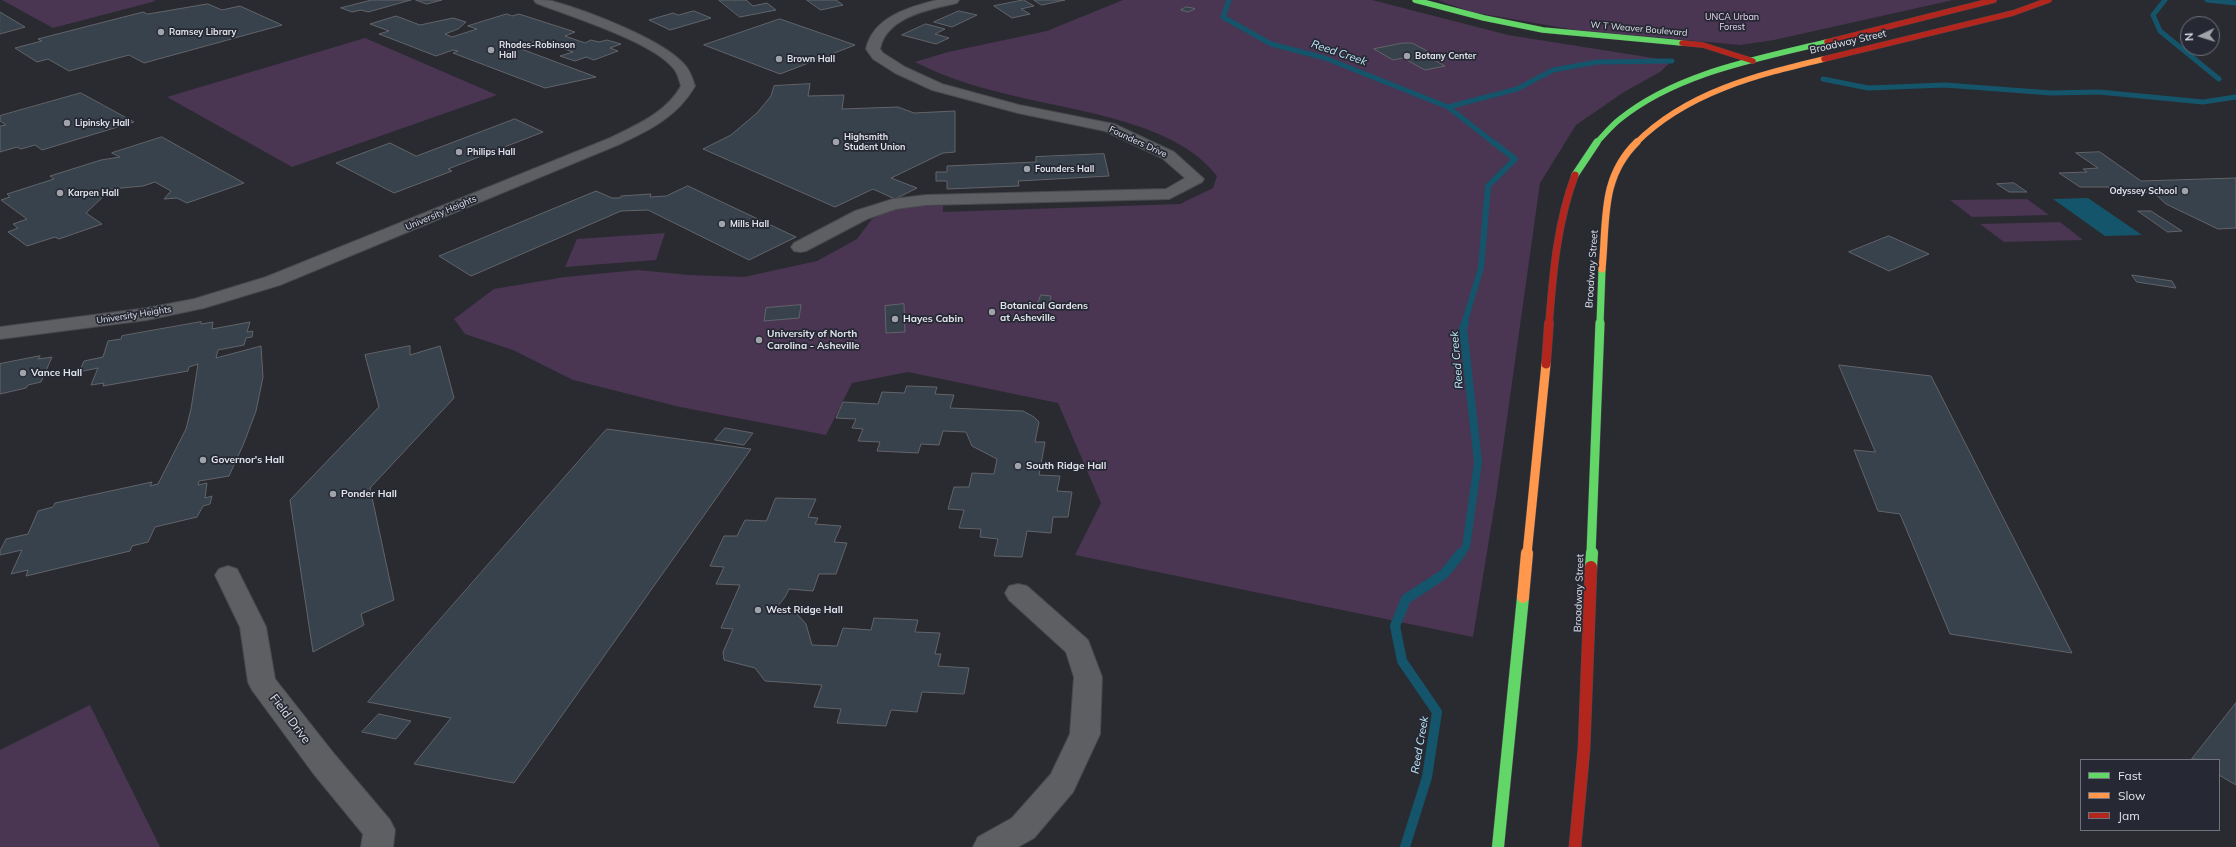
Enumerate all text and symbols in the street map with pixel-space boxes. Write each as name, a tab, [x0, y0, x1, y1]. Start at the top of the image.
park label: UNCA Urban Forest	[1705, 12, 1759, 33]
north arrow	[2180, 16, 2220, 56]
street label: W T Weaver Boulevard	[1590, 19, 1688, 39]
marker: Ramsey Library	[156, 27, 166, 37]
place label: Ramsey Library	[169, 27, 236, 37]
street label: Broadway Street	[1809, 27, 1887, 57]
text: N	[2182, 32, 2196, 41]
water label: Reed Creek	[1309, 37, 1369, 69]
place label: Rhodes-Robinson Hall	[499, 40, 575, 61]
marker: Rhodes-Robinson Hall	[486, 45, 496, 55]
marker: Botany Center	[1402, 51, 1412, 61]
place label: Botany Center	[1415, 51, 1476, 61]
marker: Brown Hall	[774, 54, 784, 64]
place label: Brown Hall	[787, 54, 835, 64]
marker: Lipinsky Hall	[62, 118, 72, 128]
place label: Lipinsky Hall	[75, 118, 130, 128]
street label: Founders Drive	[1107, 124, 1169, 160]
place label: Highsmith Student Union	[844, 132, 906, 153]
marker: Highsmith Student Union	[831, 137, 841, 147]
marker: Philips Hall	[454, 147, 464, 157]
place label: Philips Hall	[467, 147, 515, 157]
marker: Founders Hall	[1022, 164, 1032, 174]
place label: Founders Hall	[1035, 164, 1094, 174]
place label: Odyssey School	[2110, 186, 2177, 196]
marker: Odyssey School	[2180, 186, 2190, 196]
marker: Karpen Hall	[55, 188, 65, 198]
place label: Karpen Hall	[68, 188, 119, 198]
street label: University Heights	[404, 193, 478, 233]
marker: Mills Hall	[717, 219, 727, 229]
place label: Mills Hall	[730, 219, 769, 229]
street label: Broadway Street	[1583, 230, 1601, 308]
place label: Botanical Gardens at Asheville	[1000, 300, 1088, 324]
street label: University Heights	[96, 304, 172, 326]
marker: Botanical Gardens at Asheville	[987, 307, 997, 317]
place label: Hayes Cabin	[903, 313, 963, 325]
marker: Hayes Cabin	[890, 314, 900, 324]
place label: University of North Carolina - Asheville	[767, 328, 860, 352]
water label: Reed Creek	[1448, 331, 1466, 389]
marker: University of North Carolina - Asheville	[754, 335, 764, 345]
place label: Vance Hall	[31, 367, 82, 379]
marker: Vance Hall	[18, 368, 28, 378]
place label: Governor's Hall	[211, 454, 284, 466]
marker: Governor's Hall	[198, 455, 208, 465]
place label: South Ridge Hall	[1026, 460, 1106, 472]
marker: South Ridge Hall	[1013, 461, 1023, 471]
place label: Ponder Hall	[341, 488, 397, 500]
marker: Ponder Hall	[328, 489, 338, 499]
street label: Broadway Street	[1572, 554, 1586, 632]
place label: West Ridge Hall	[766, 604, 843, 616]
marker: West Ridge Hall	[753, 605, 763, 615]
street label: Field Drive	[267, 691, 313, 747]
water label: Reed Creek	[1408, 715, 1432, 775]
legend	[2080, 759, 2220, 831]
text: Fast	[2118, 768, 2142, 783]
text: Slow	[2118, 788, 2146, 803]
text: Jam	[2118, 808, 2140, 823]

